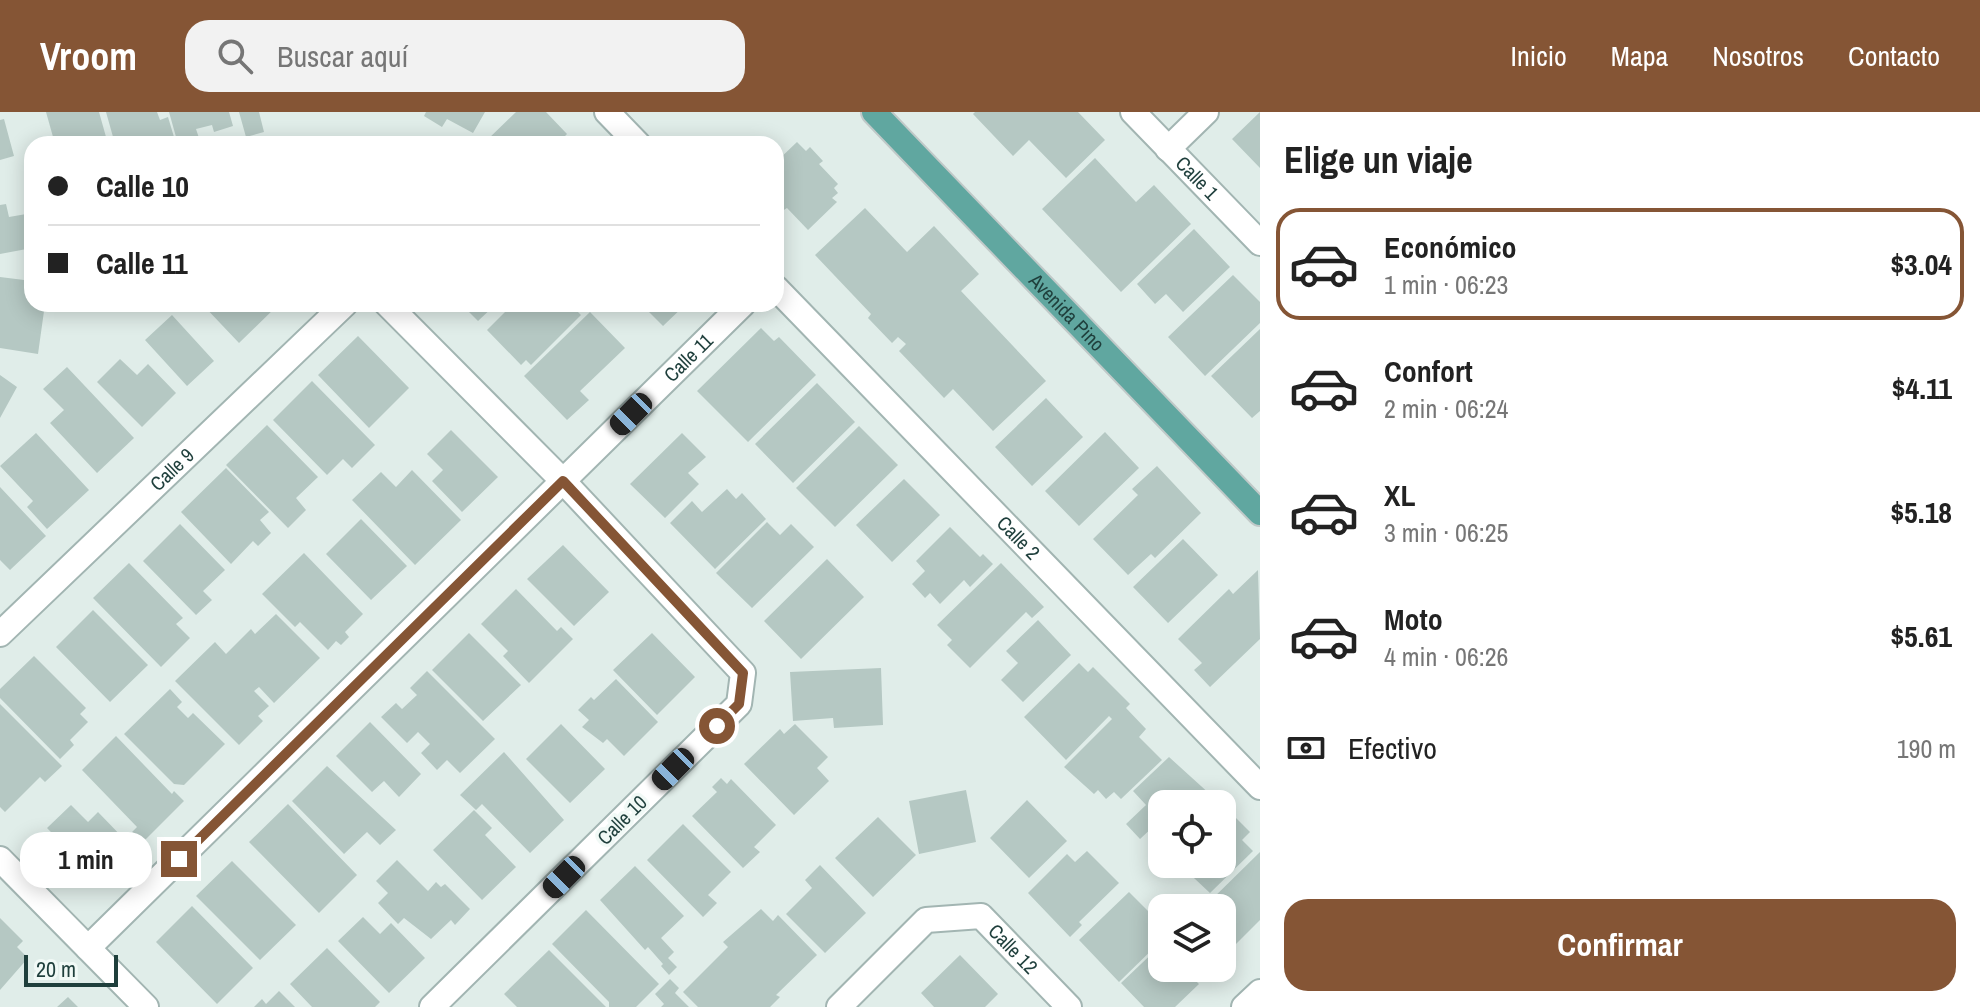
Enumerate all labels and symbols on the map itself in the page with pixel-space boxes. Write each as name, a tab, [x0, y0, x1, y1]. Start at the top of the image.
street label: Calle 1	[1170, 150, 1225, 205]
street label: Avenida Pino	[1023, 266, 1111, 357]
street label: Calle 11	[658, 327, 719, 388]
car	[606, 389, 656, 439]
street label: Calle 9	[144, 442, 199, 497]
street label: Calle 2	[991, 510, 1046, 565]
route start	[699, 708, 735, 744]
car	[648, 744, 698, 794]
street label: Calle 10	[591, 789, 652, 850]
callout: 1 min	[19, 831, 151, 887]
route end	[161, 841, 197, 877]
car	[539, 852, 589, 902]
street label: Calle 12	[983, 918, 1044, 980]
scale bar	[24, 951, 118, 987]

